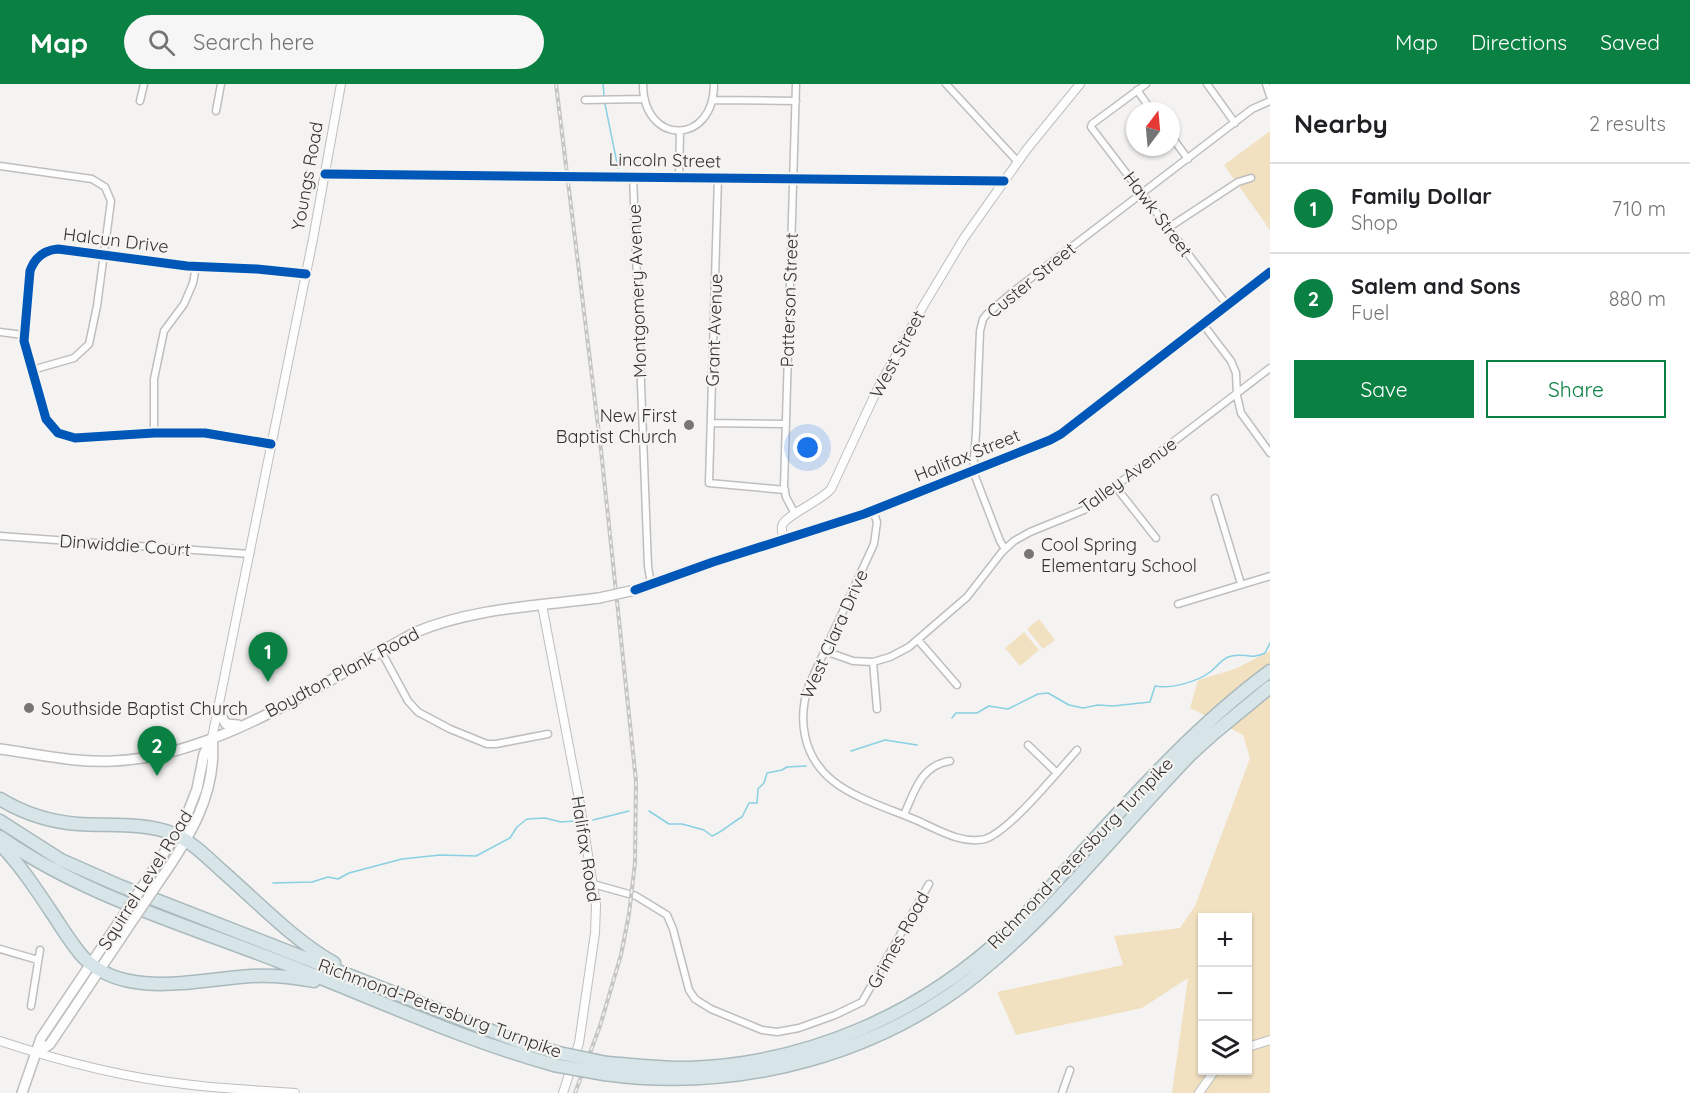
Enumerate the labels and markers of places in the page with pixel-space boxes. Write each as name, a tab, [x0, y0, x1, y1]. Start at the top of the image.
place label: New First Baptist Church	[556, 404, 677, 448]
marker: New First Baptist Church	[682, 418, 696, 432]
place label: Cool Spring Elementary School	[1041, 533, 1197, 577]
marker: Cool Spring Elementary School	[1022, 547, 1036, 561]
pin: 1	[248, 632, 288, 682]
place label: Southside Baptist Church	[41, 697, 248, 720]
marker: Southside Baptist Church	[22, 701, 36, 715]
pin: 2	[138, 726, 176, 776]

